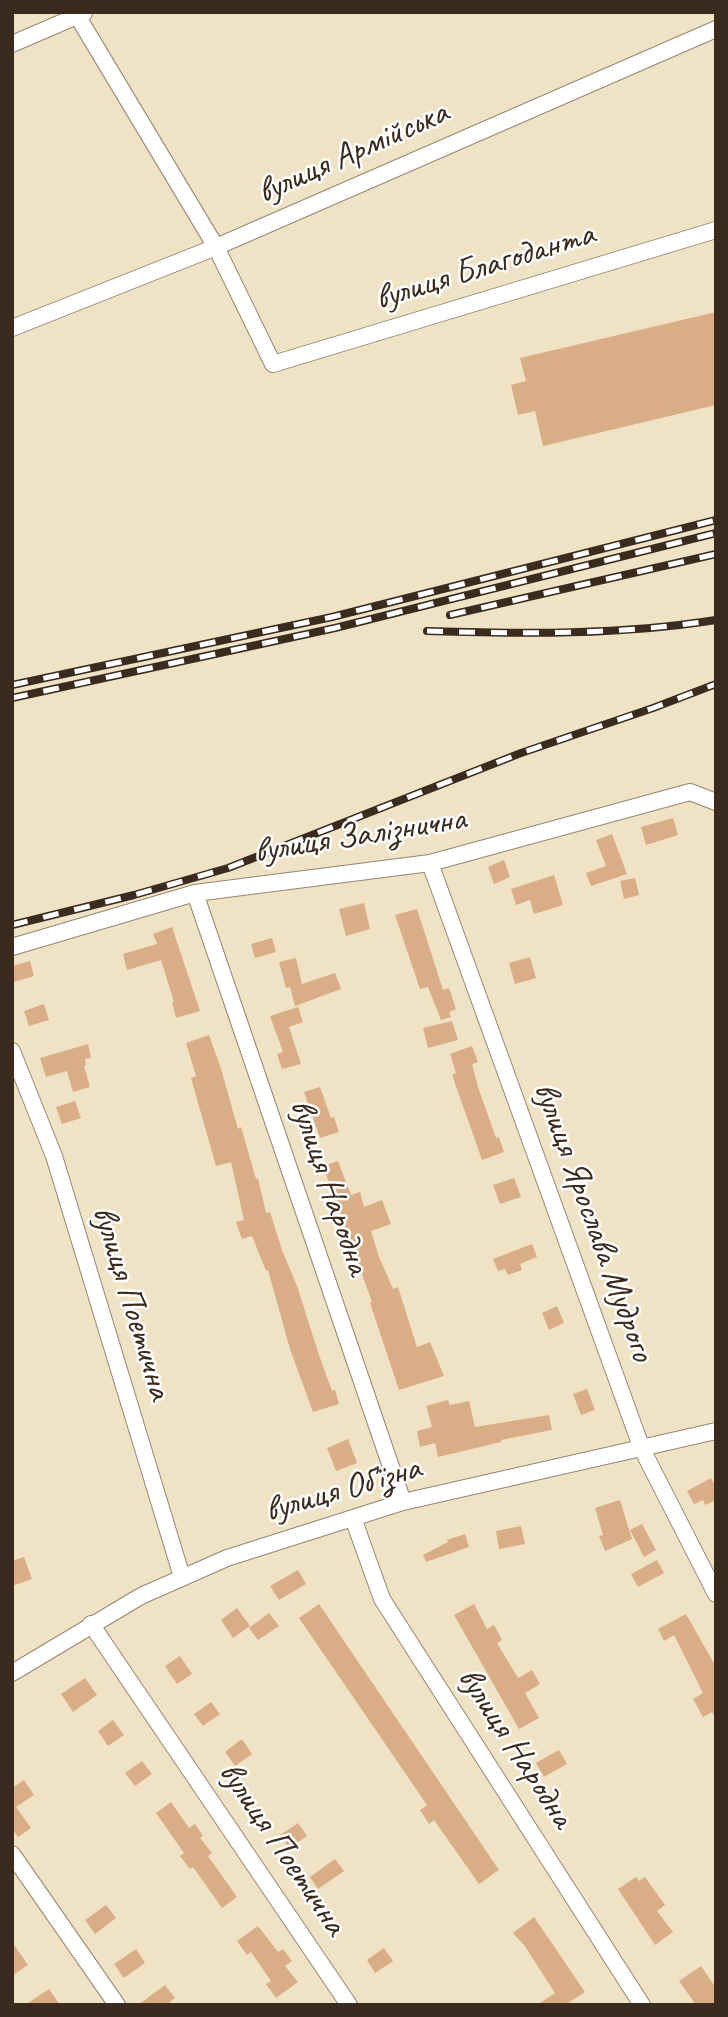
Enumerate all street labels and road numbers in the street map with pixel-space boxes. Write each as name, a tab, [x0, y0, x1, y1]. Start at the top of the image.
street label: вулиця Армійська	[251, 92, 455, 214]
street label: вулиця Благоданта	[370, 214, 600, 320]
street label: вулиця Залізнична	[251, 799, 469, 873]
street label: вулиця Ярослава Мудрого	[523, 1077, 663, 1367]
street label: вулиця Народна	[279, 1094, 379, 1280]
street label: вулиця Поетична	[82, 1201, 180, 1405]
street label: вулиця Об'їзна	[260, 1448, 426, 1532]
street label: вулиця Народна	[448, 1660, 582, 1836]
street label: вулиця Поетична	[209, 1754, 355, 1944]

